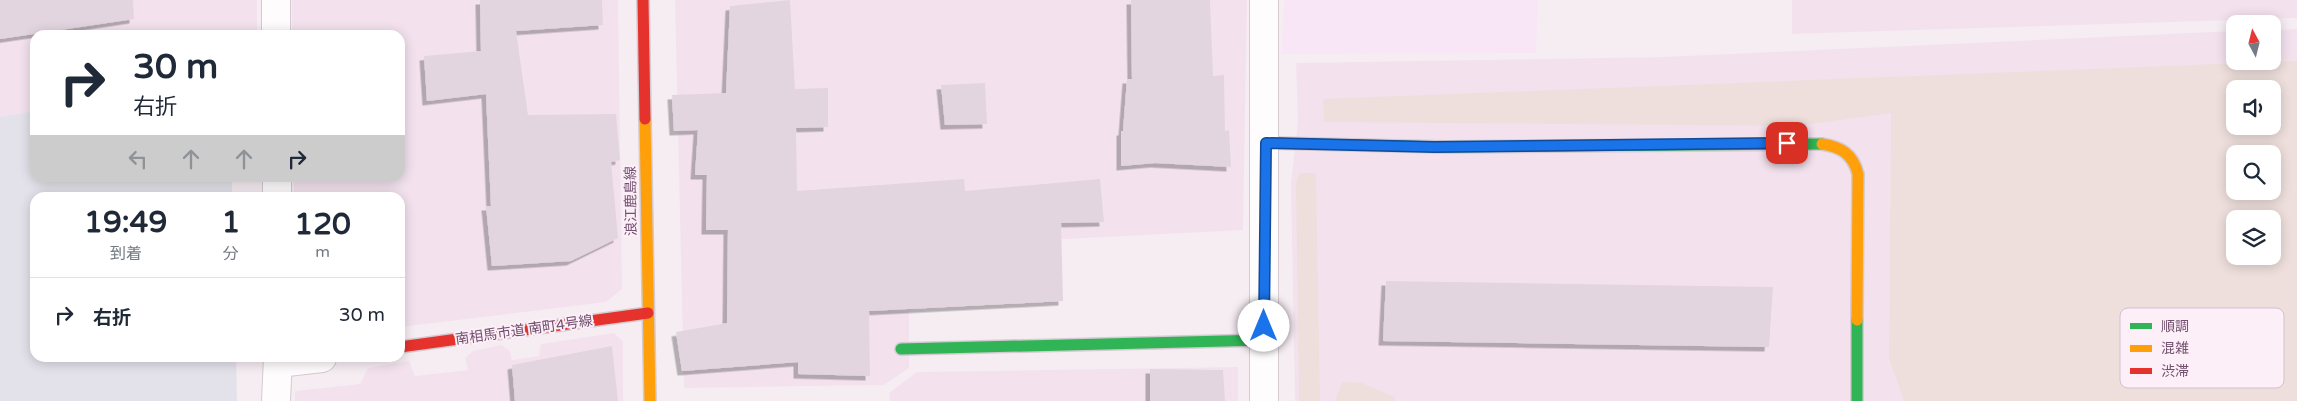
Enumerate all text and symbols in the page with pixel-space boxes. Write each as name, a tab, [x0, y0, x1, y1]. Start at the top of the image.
north arrow	[2226, 15, 2281, 70]
map controls	[2226, 15, 2281, 265]
text: 30 m	[133, 46, 218, 88]
icon: right	[50, 50, 115, 115]
button: sound	[2226, 80, 2281, 135]
text: 右折	[133, 94, 177, 120]
pin	[1766, 122, 1808, 164]
icon: arrive	[1773, 129, 1801, 157]
icon: left	[124, 145, 152, 173]
icon: ahead	[177, 145, 205, 173]
icon: ahead	[230, 145, 258, 173]
icon: right	[283, 145, 311, 173]
button: search	[2226, 145, 2281, 200]
street label: 浪江鹿島線	[622, 166, 640, 236]
text: 19:49	[84, 204, 167, 241]
text: 1	[221, 204, 240, 241]
text: 120	[294, 206, 351, 243]
button: layers	[2226, 210, 2281, 265]
text: m	[315, 242, 330, 262]
text: 到着	[110, 244, 142, 264]
text: 分	[223, 244, 239, 264]
position arrow	[1237, 299, 1289, 351]
icon: right	[50, 301, 78, 329]
text: 30 m	[339, 304, 385, 326]
text: 右折	[93, 307, 131, 329]
legend	[2120, 308, 2284, 388]
street label: 南相馬市道 南町4号線	[454, 312, 594, 348]
text: 順調	[2161, 318, 2189, 335]
text: 混雑	[2161, 340, 2189, 357]
text: 渋滞	[2161, 363, 2189, 380]

